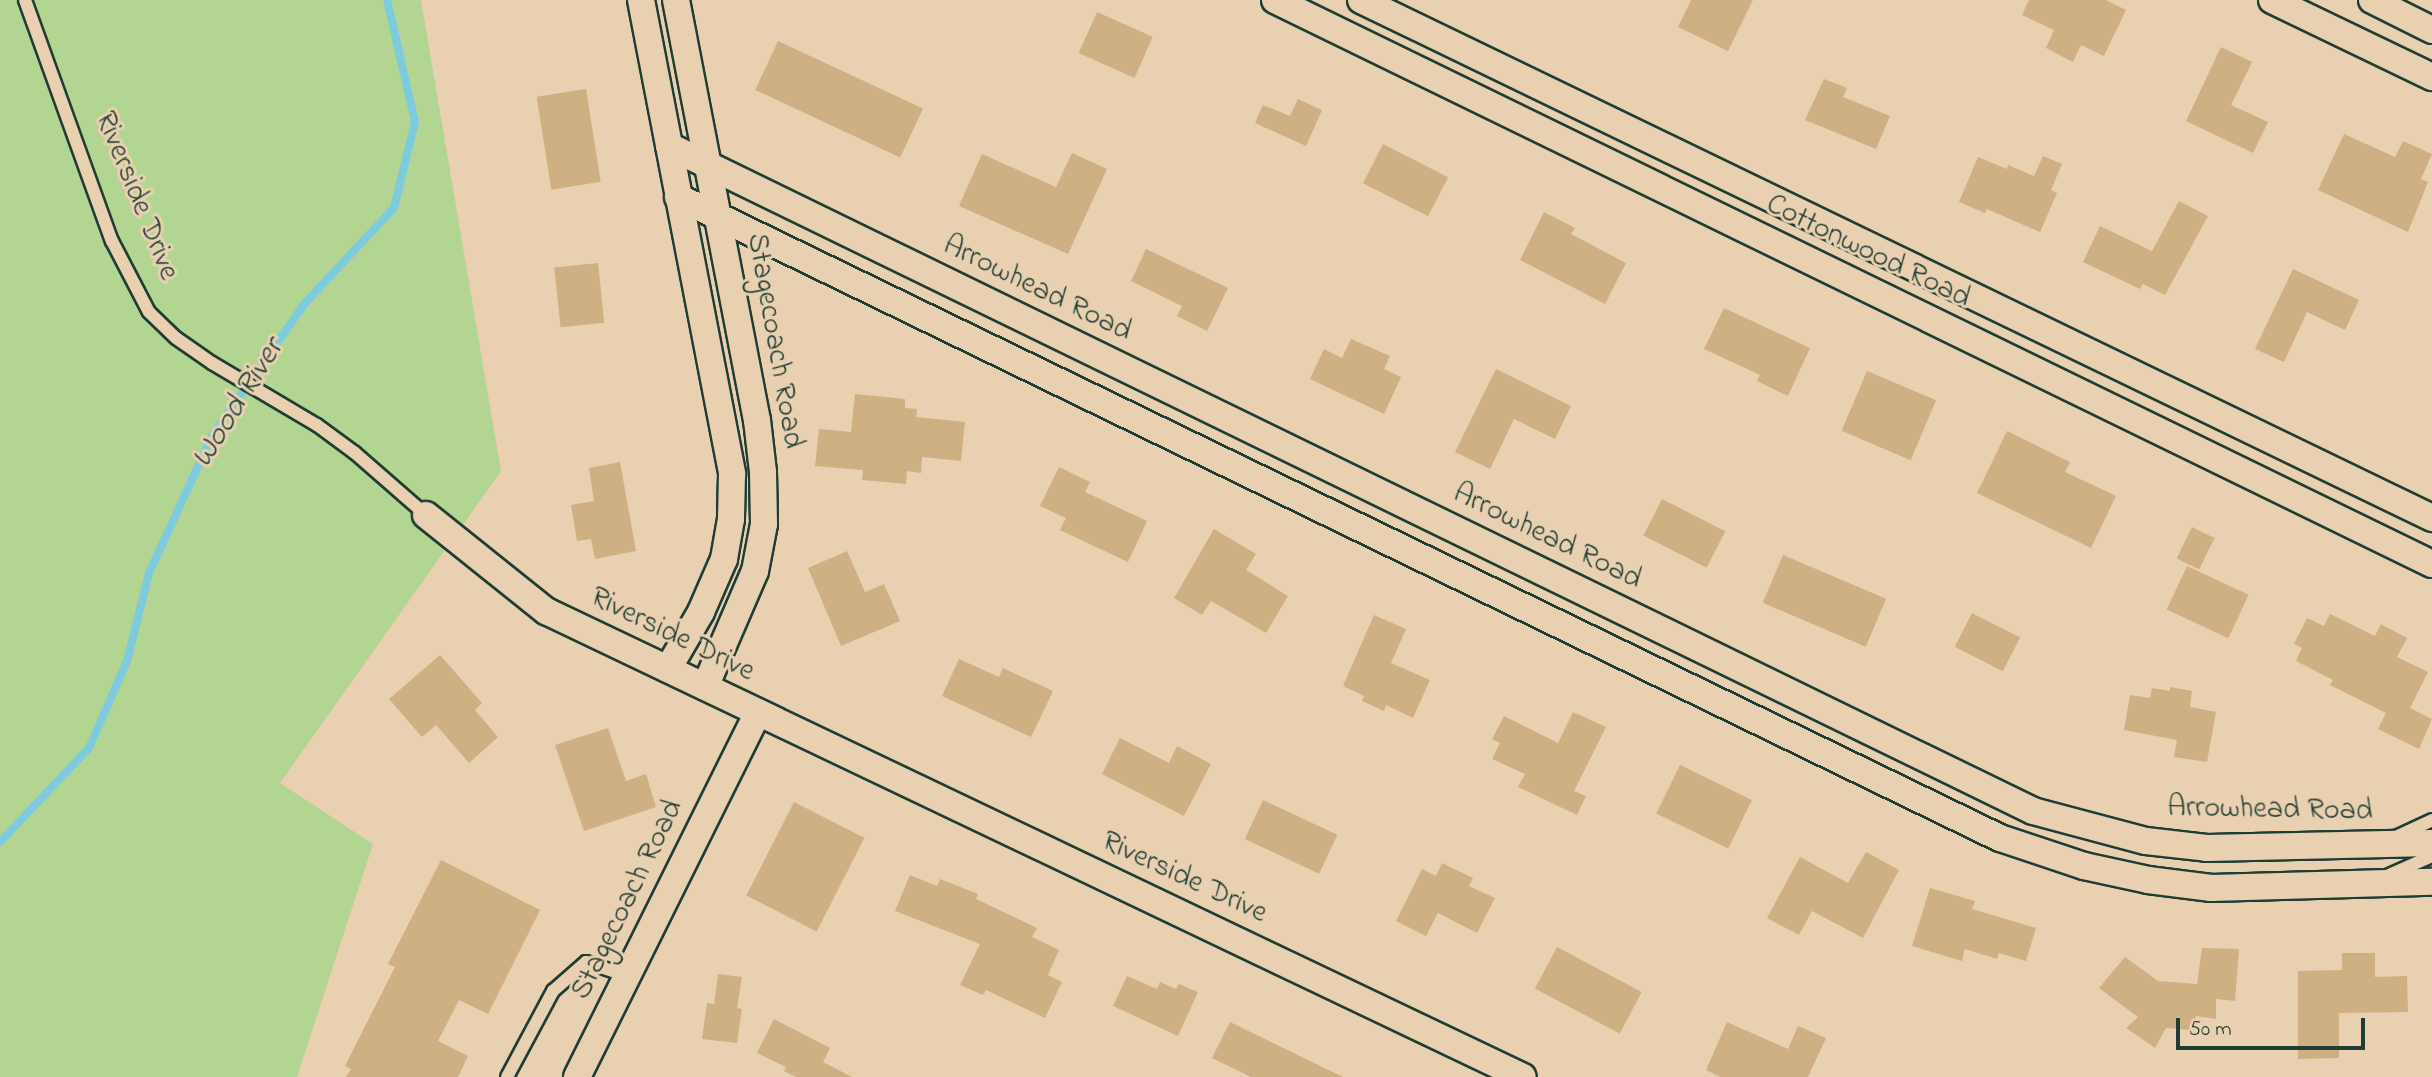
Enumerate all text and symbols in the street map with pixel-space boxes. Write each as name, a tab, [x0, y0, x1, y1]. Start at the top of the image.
street label: Riverside Drive	[86, 107, 186, 285]
street label: Cottonwood Road	[1760, 187, 1976, 317]
street label: Arrowhead Road	[937, 228, 1137, 350]
street label: Stagecoach Road	[737, 231, 811, 451]
water label: Wood River	[184, 332, 294, 476]
street label: Arrowhead Road	[1447, 476, 1647, 598]
street label: Riverside Drive	[584, 580, 760, 690]
street label: Arrowhead Road	[2167, 790, 2373, 830]
street label: Stagecoach Road	[564, 794, 692, 1006]
street label: Riverside Drive	[1096, 824, 1272, 932]
scale bar	[2180, 1004, 2369, 1048]
text: 50 m	[2189, 1015, 2232, 1045]

